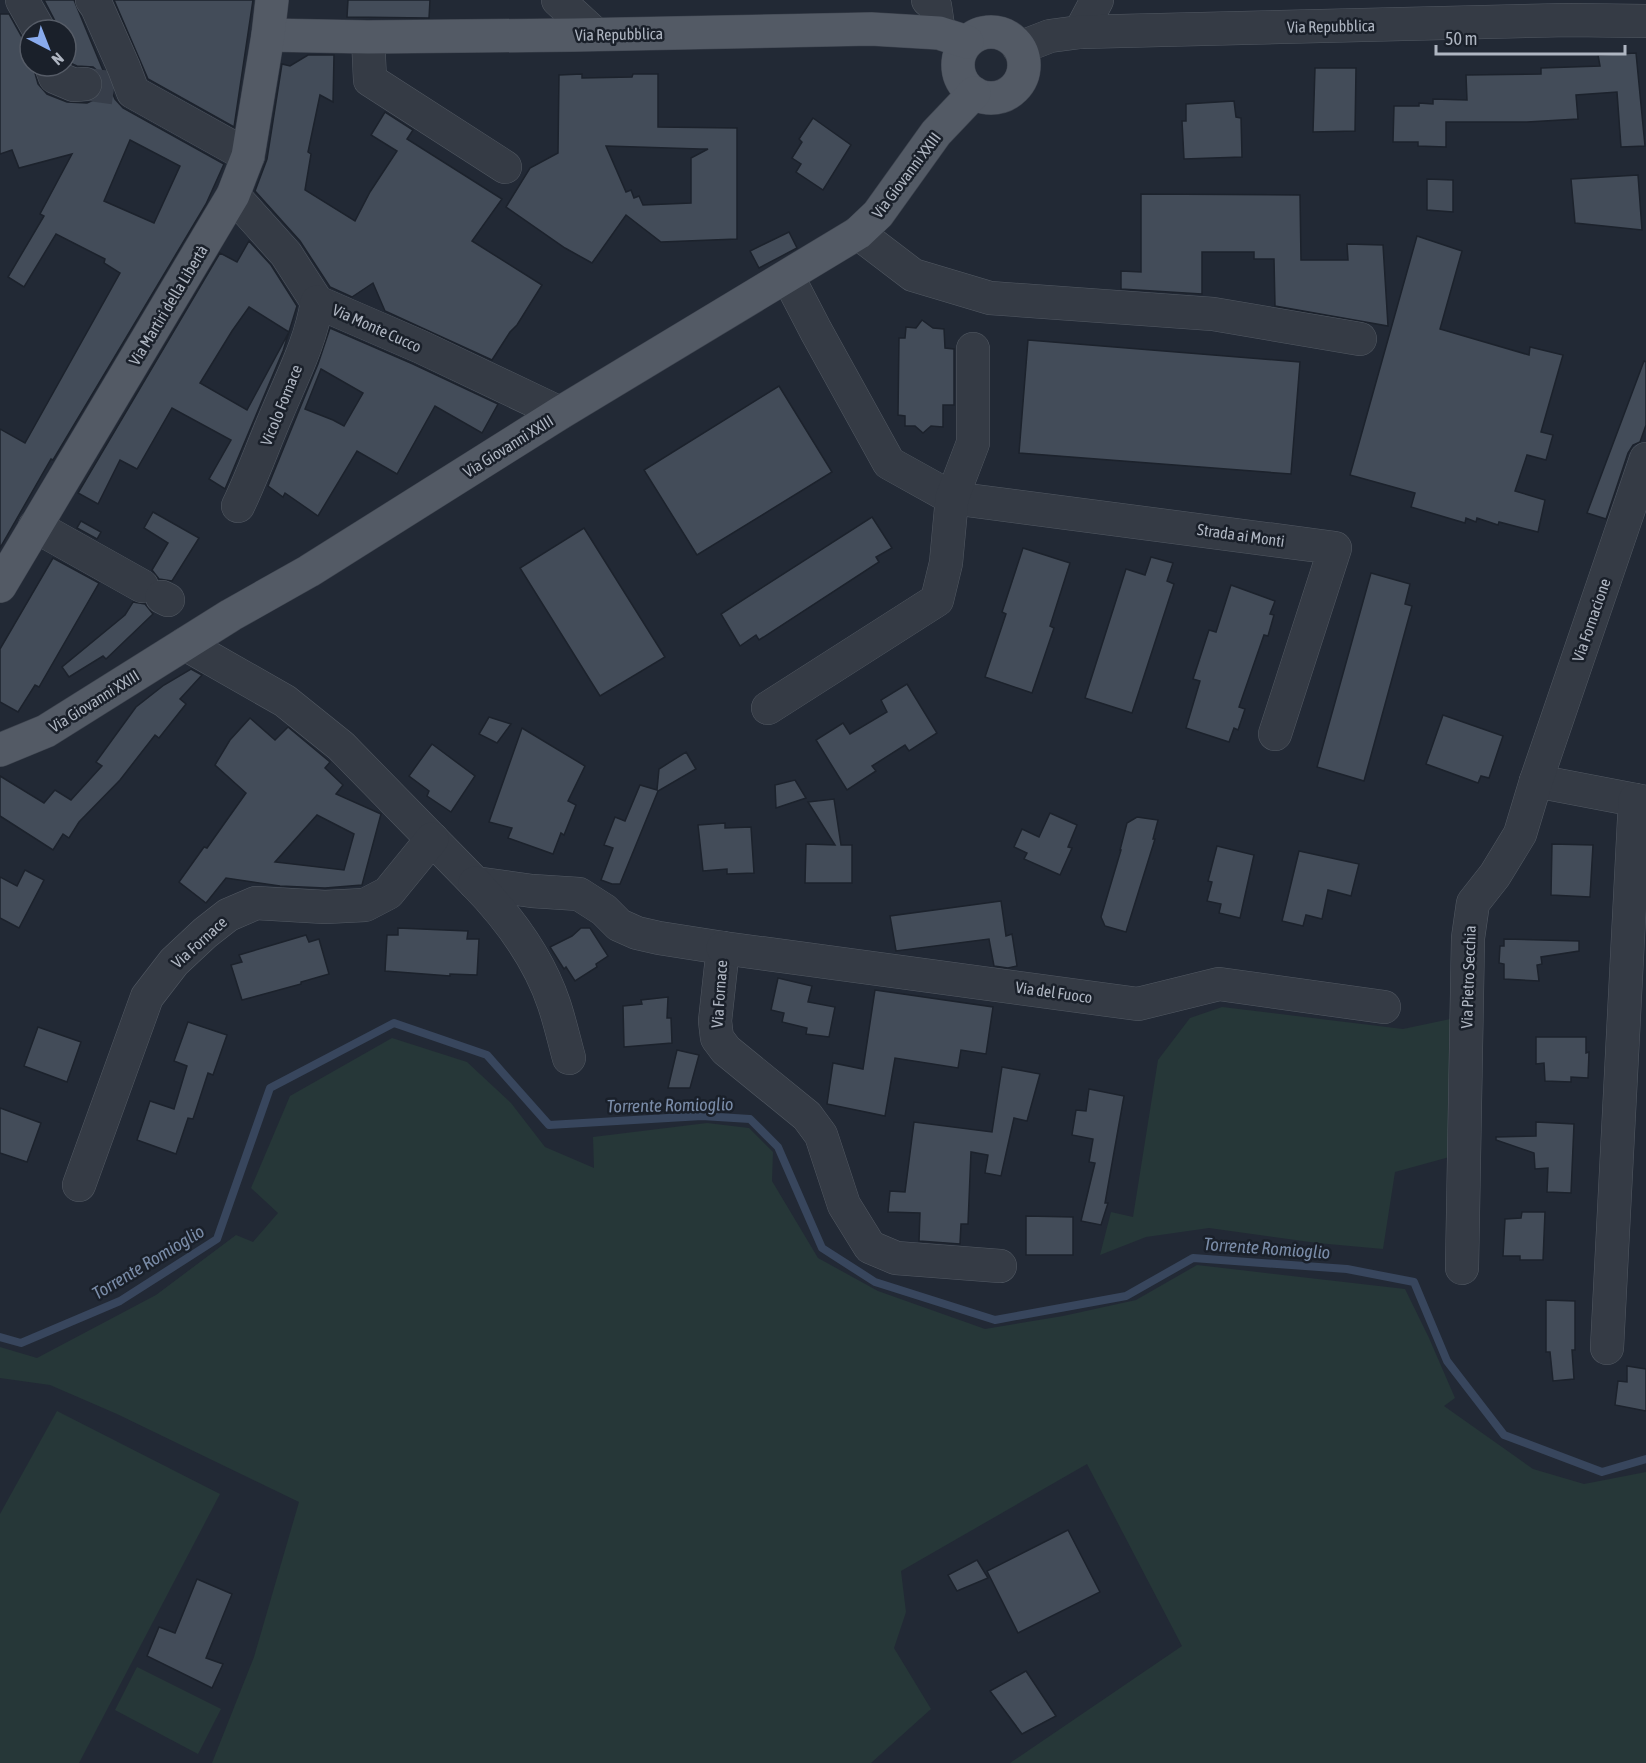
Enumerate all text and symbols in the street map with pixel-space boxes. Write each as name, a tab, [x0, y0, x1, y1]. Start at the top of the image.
street label: Via Repubblica	[1287, 16, 1375, 37]
north arrow	[18, 18, 78, 78]
scale bar	[1436, 18, 1625, 56]
street label: Via Repubblica	[575, 24, 663, 45]
text: 50 m	[1445, 28, 1477, 49]
text: N	[49, 49, 68, 69]
street label: Via Giovanni XXIII	[868, 129, 944, 221]
street label: Via Martiri della Libertà	[125, 242, 211, 368]
street label: Via Monte Cucco	[330, 300, 424, 356]
street label: Vicolo Fornace	[257, 362, 305, 448]
street label: Via Giovanni XXIII	[460, 411, 556, 481]
street label: Strada ai Monti	[1196, 520, 1286, 550]
street label: Via Fornacione	[1568, 576, 1614, 664]
street label: Via Giovanni XXIII	[46, 666, 142, 736]
street label: Via Fornace	[168, 913, 230, 971]
street label: Via Pietro Secchia	[1457, 925, 1479, 1029]
street label: Via Fornace	[708, 960, 730, 1028]
street label: Via del Fuoco	[1014, 978, 1094, 1006]
water label: Torrente Romioglio	[606, 1093, 734, 1117]
water label: Torrente Romioglio	[88, 1220, 208, 1304]
water label: Torrente Romioglio	[1203, 1233, 1331, 1263]

